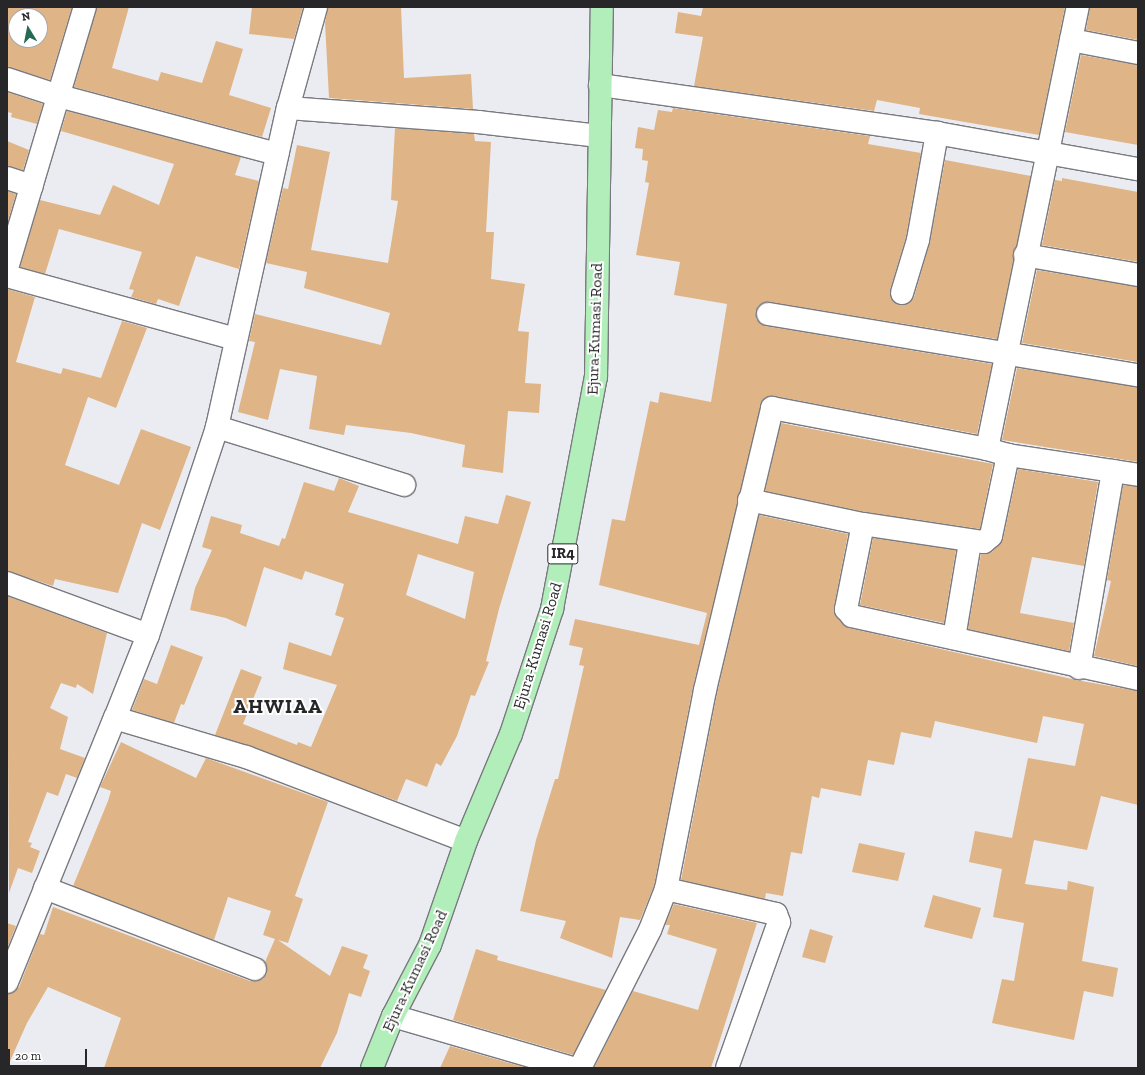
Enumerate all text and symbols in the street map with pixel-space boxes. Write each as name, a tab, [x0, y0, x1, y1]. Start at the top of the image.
north arrow	[8, 8, 48, 48]
text: N	[21, 10, 31, 24]
street label: Ejura-Kumasi Road	[583, 263, 607, 395]
road number: IR4	[547, 541, 579, 567]
street label: Ejura-Kumasi Road	[510, 580, 566, 712]
district label: AHWIAA	[233, 694, 323, 718]
street label: Ejura-Kumasi Road	[378, 907, 452, 1035]
scale bar	[10, 1041, 89, 1067]
text: 20 m	[15, 1049, 41, 1063]

